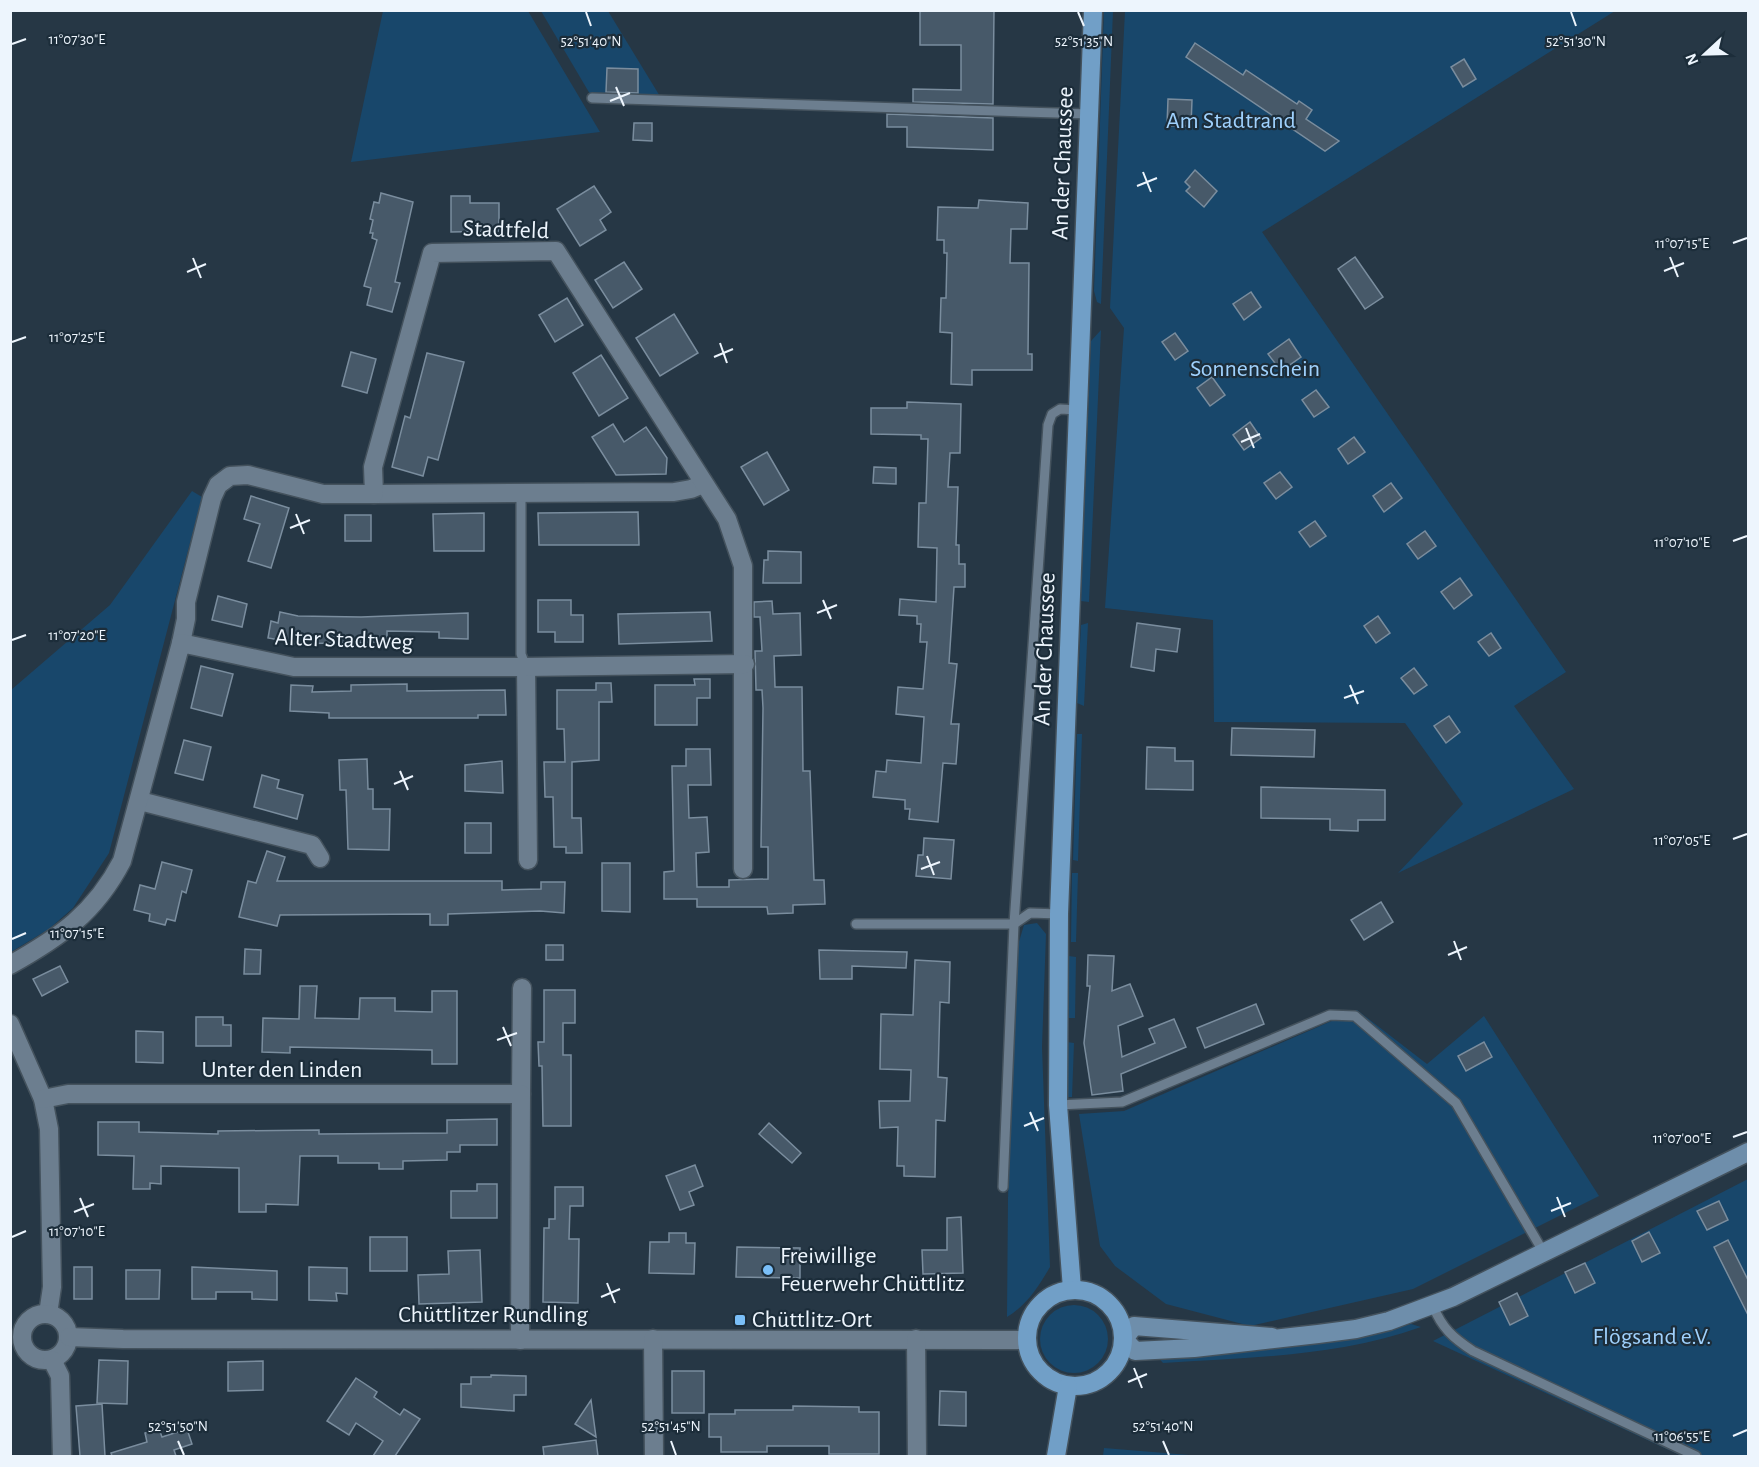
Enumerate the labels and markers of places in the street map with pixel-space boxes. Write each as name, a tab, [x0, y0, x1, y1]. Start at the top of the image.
place label: Freiwillige Feuerwehr Chüttlitz	[780, 1244, 965, 1296]
marker: Freiwillige Feuerwehr Chüttlitz	[761, 1263, 775, 1277]
place label: Chüttlitz-Ort	[752, 1308, 872, 1332]
marker: Chüttlitz-Ort	[733, 1313, 747, 1327]

